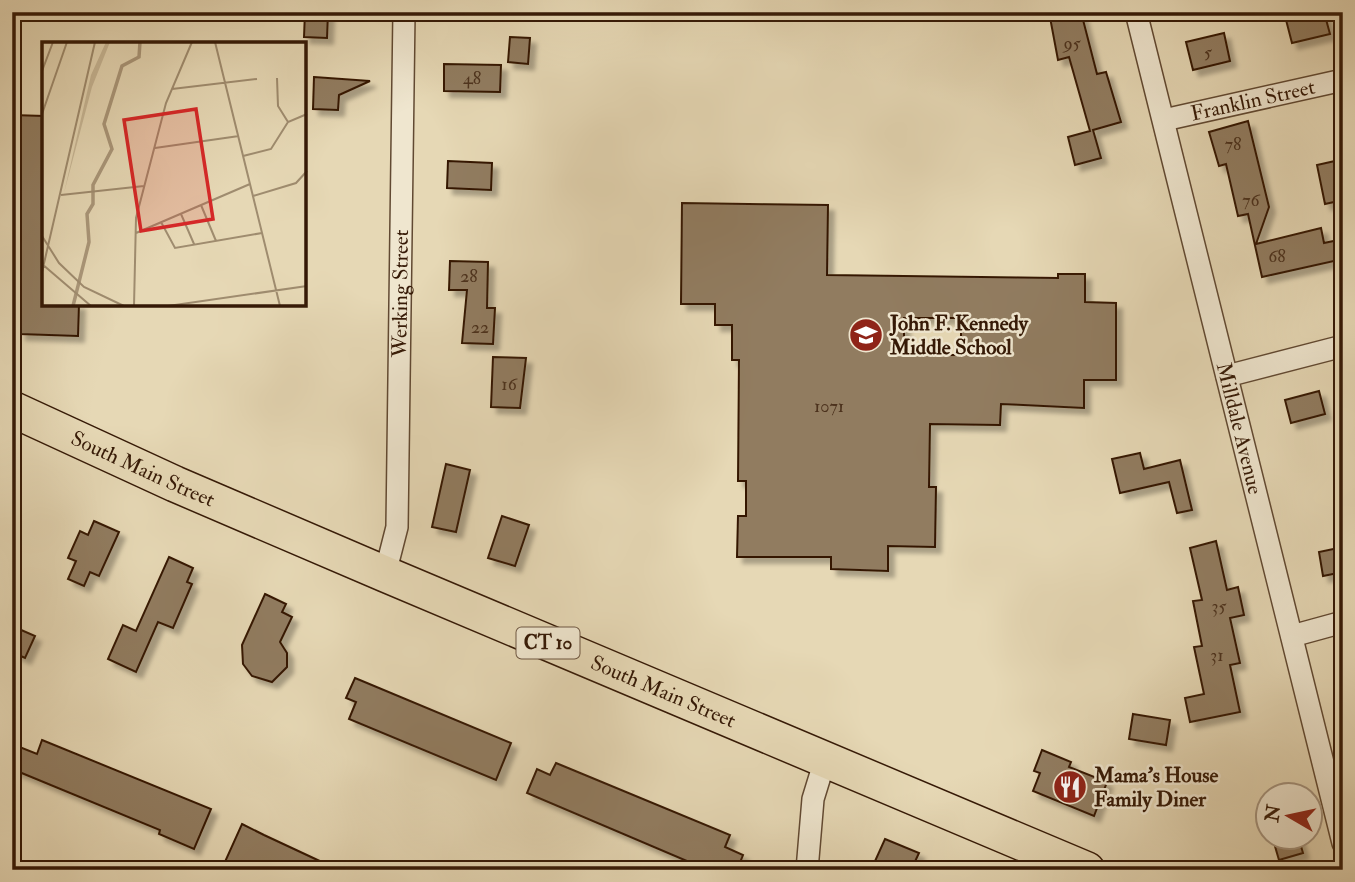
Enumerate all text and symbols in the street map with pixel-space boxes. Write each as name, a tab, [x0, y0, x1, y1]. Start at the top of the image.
house number: 95	[1061, 32, 1081, 55]
house number: 5	[1204, 41, 1212, 64]
inset map	[42, 42, 306, 306]
house number: 48	[463, 67, 481, 90]
street label: Franklin Street	[1188, 73, 1318, 127]
house number: 78	[1225, 133, 1241, 156]
house number: 76	[1242, 189, 1261, 212]
street label: Werking Street	[386, 229, 415, 359]
house number: 68	[1268, 245, 1286, 268]
house number: 28	[460, 265, 478, 288]
place label: John F. Kennedy Middle School	[889, 310, 1029, 361]
house number: 22	[471, 316, 489, 339]
school or university icon: John F. Kennedy Middle School	[847, 316, 885, 354]
street label: Milldale Avenue	[1210, 360, 1269, 497]
house number: 16	[501, 373, 518, 396]
house number: 1071	[814, 395, 844, 418]
street label: South Main Street	[67, 424, 219, 513]
house number: 35	[1212, 595, 1226, 618]
road number: CT 10	[516, 628, 580, 658]
house number: 31	[1210, 644, 1224, 667]
street label: South Main Street	[587, 649, 740, 734]
place label: Mama's House Family Diner	[1093, 762, 1218, 813]
restaurant icon: Mama's House Family Diner	[1051, 768, 1089, 806]
north arrow	[1254, 780, 1324, 850]
text: N	[1260, 802, 1287, 825]

